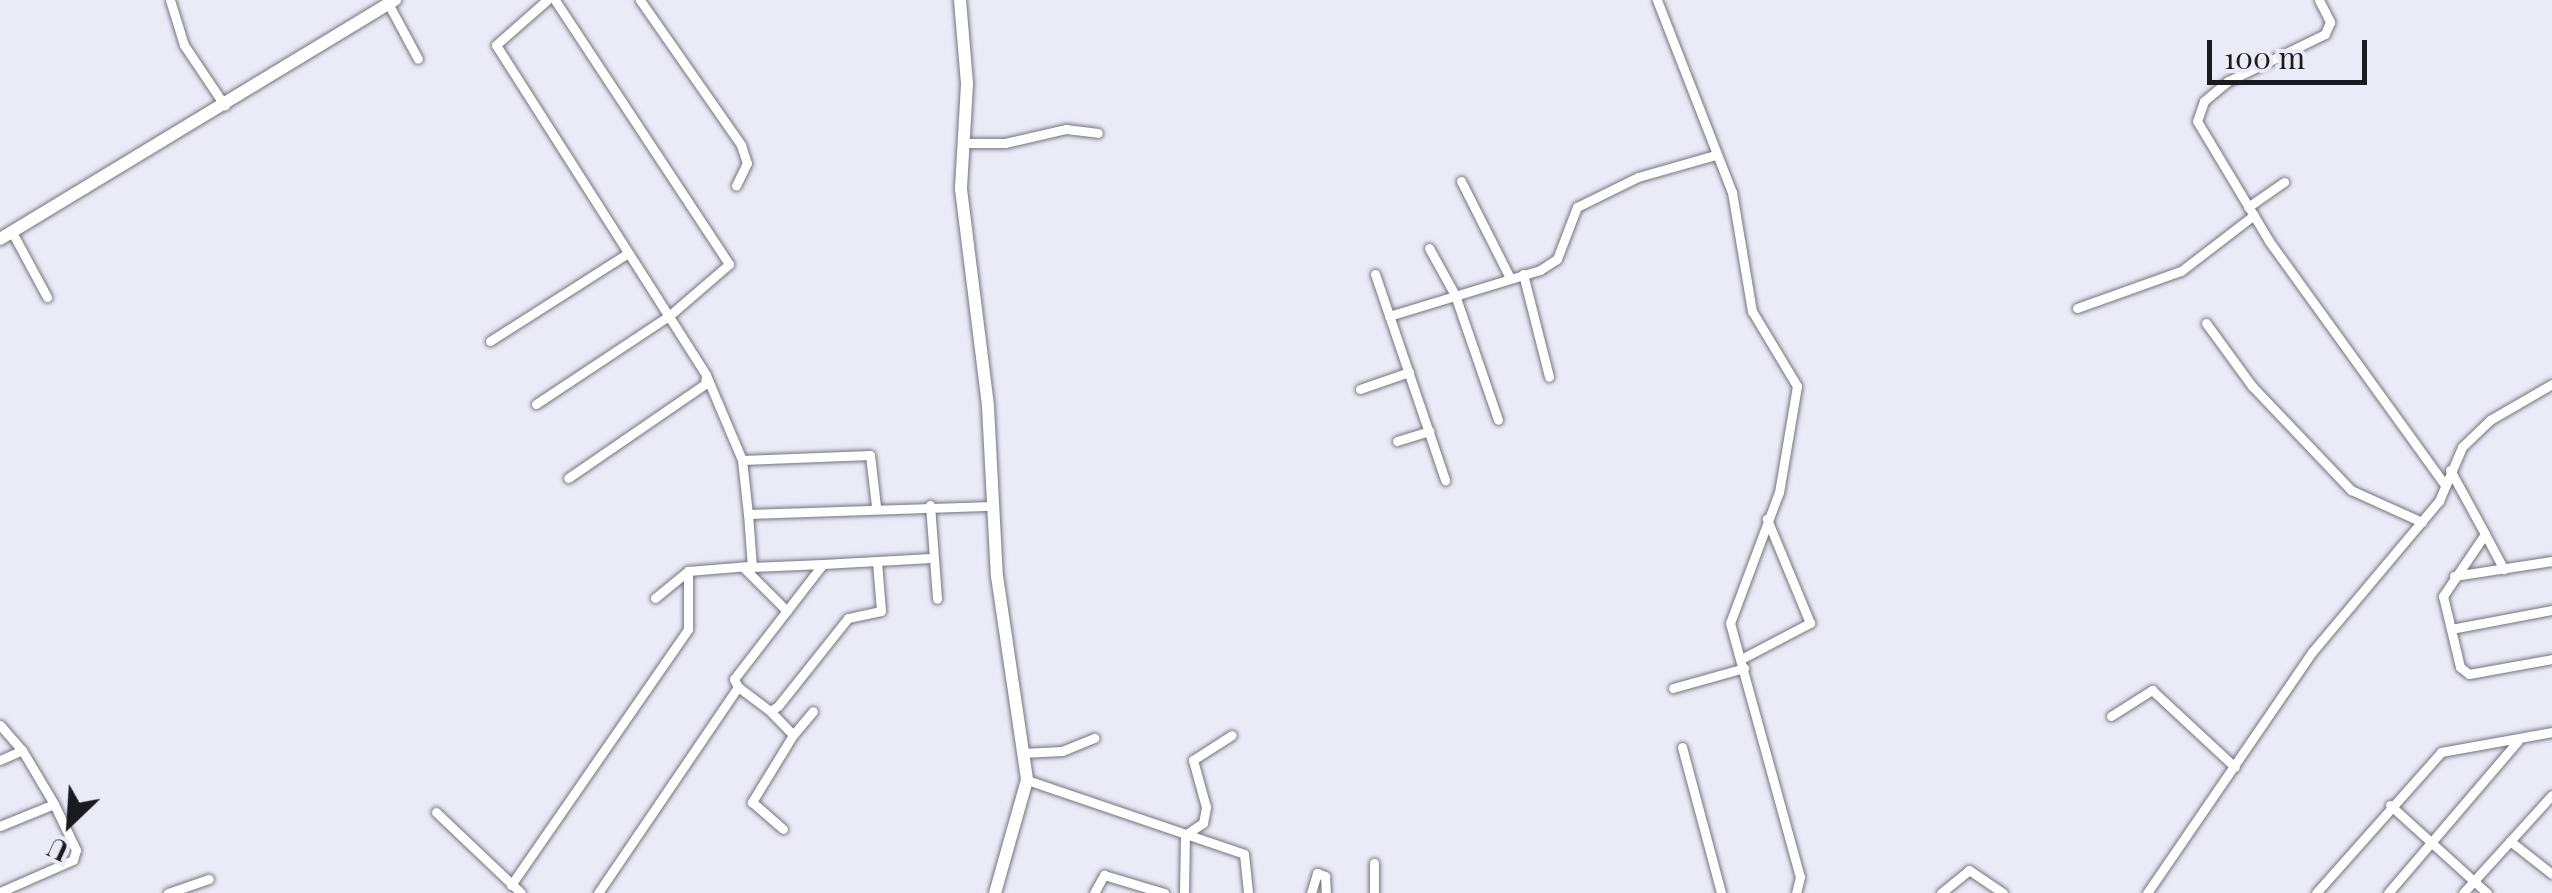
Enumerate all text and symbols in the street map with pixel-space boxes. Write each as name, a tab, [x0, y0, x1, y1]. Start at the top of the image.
scale bar	[2212, 20, 2372, 82]
text: 100 m	[2224, 37, 2305, 77]
north arrow	[20, 773, 120, 873]
text: U	[41, 830, 74, 871]

